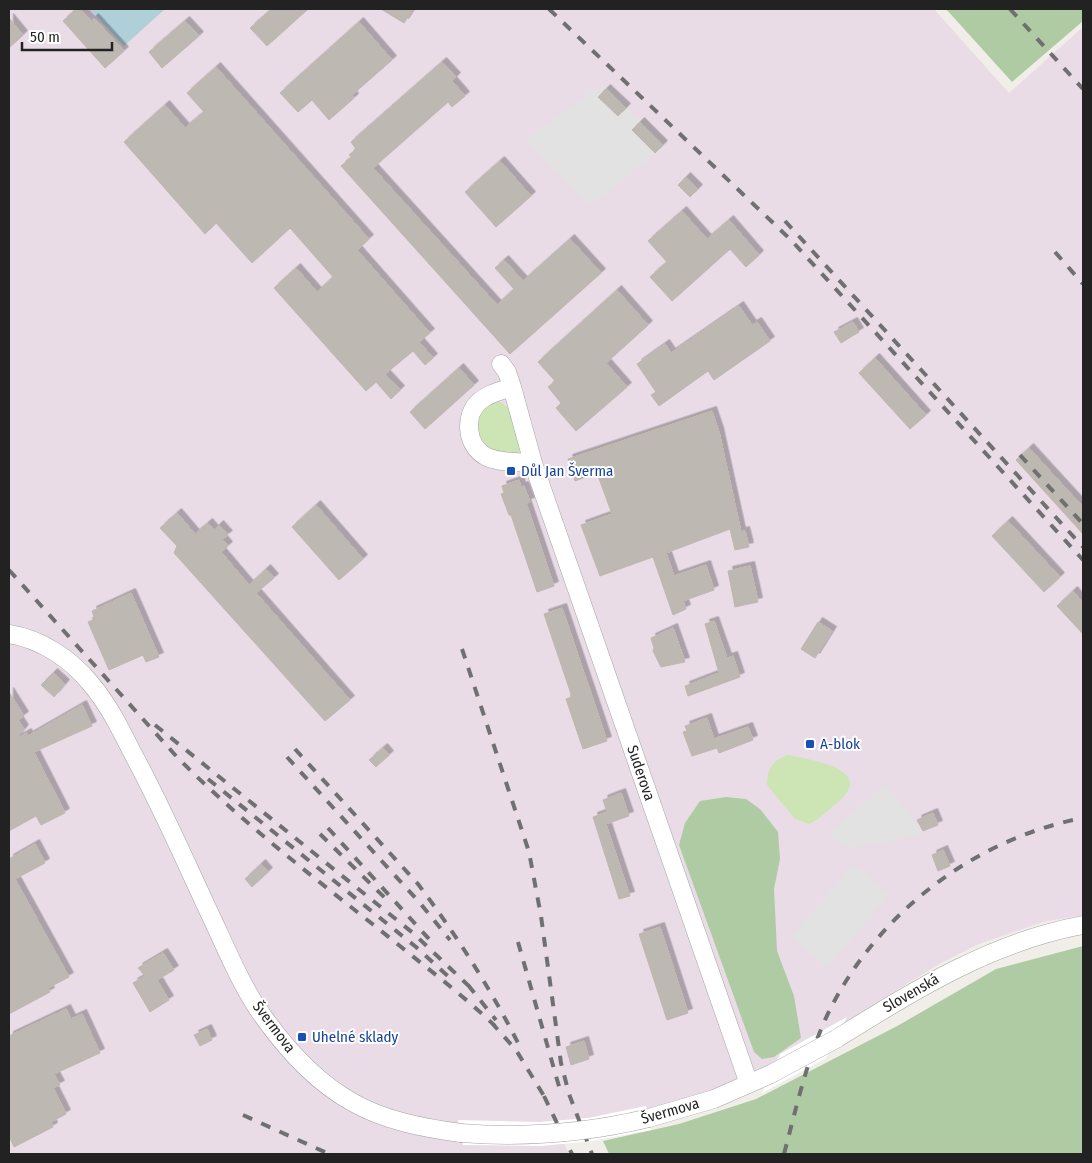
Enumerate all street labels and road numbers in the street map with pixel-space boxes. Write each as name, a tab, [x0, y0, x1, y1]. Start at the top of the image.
street label: Suderova	[623, 743, 659, 803]
street label: Slovenská	[880, 970, 942, 1016]
street label: Švermova	[249, 998, 299, 1056]
street label: Švermova	[639, 1094, 701, 1128]

